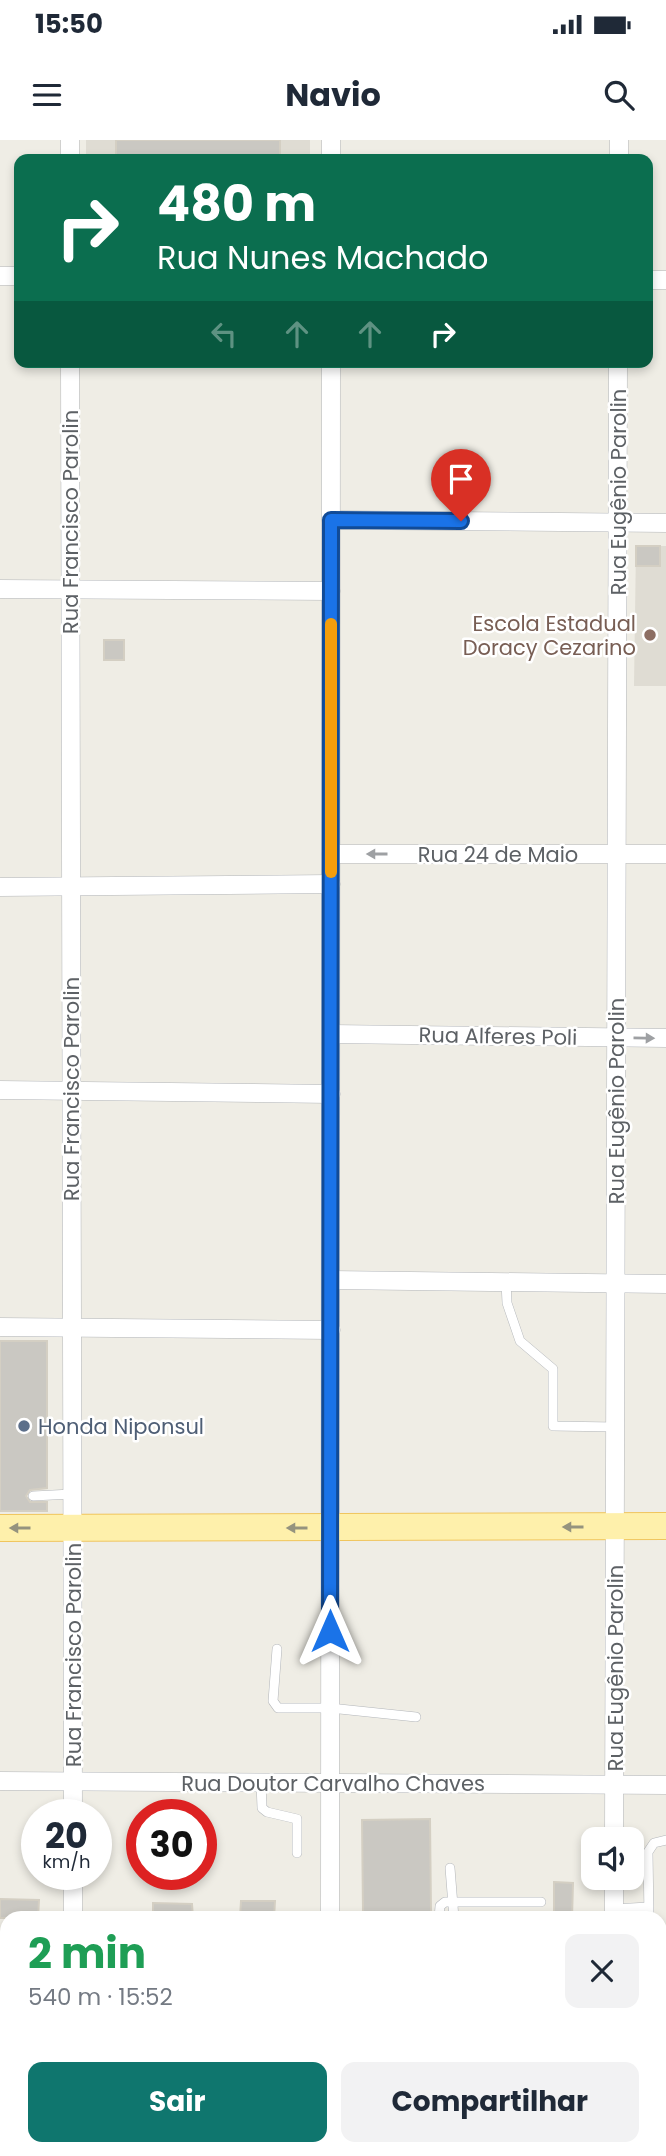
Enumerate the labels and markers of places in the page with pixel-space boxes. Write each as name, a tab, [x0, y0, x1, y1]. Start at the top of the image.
pin	[431, 449, 491, 521]
place label: Escola Estadual Doracy Cezarino	[463, 609, 636, 662]
marker: Escola Estadual Doracy Cezarino	[642, 627, 658, 643]
place label: Honda Niponsul	[38, 1412, 204, 1441]
marker: Honda Niponsul	[16, 1418, 32, 1434]

